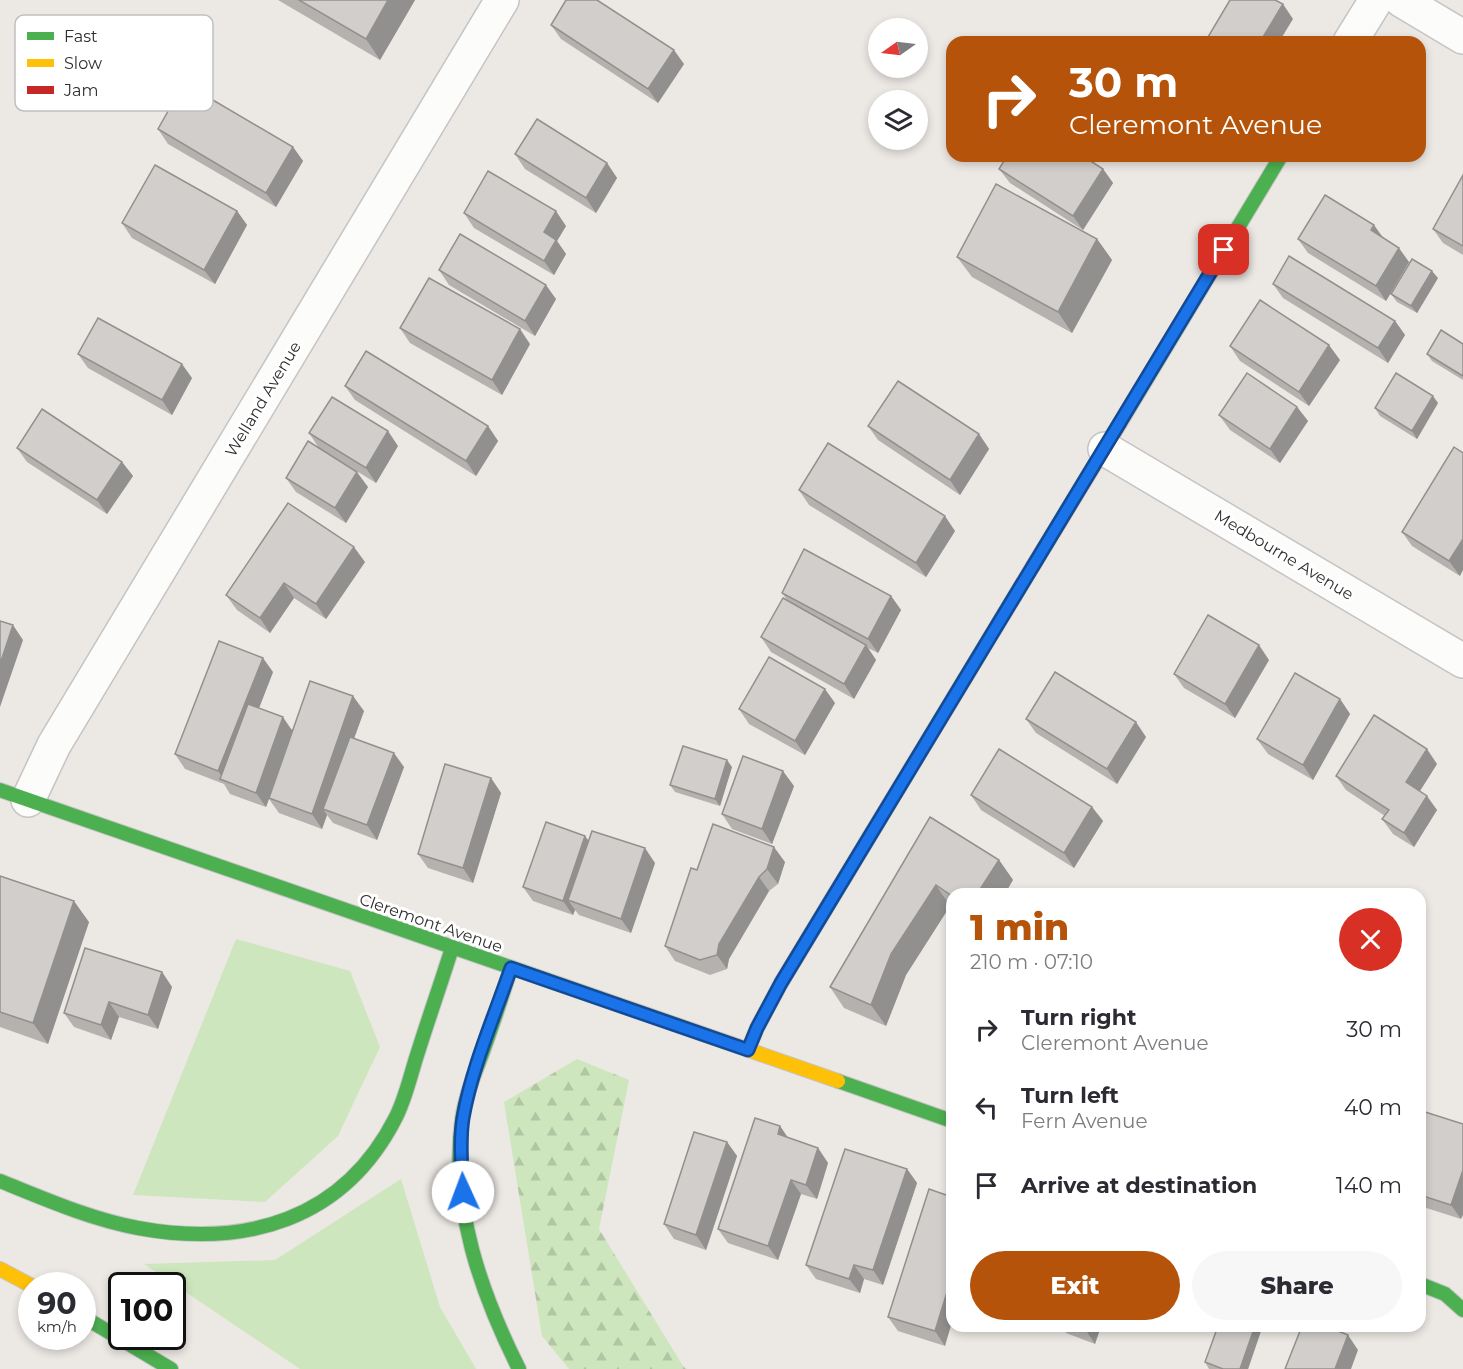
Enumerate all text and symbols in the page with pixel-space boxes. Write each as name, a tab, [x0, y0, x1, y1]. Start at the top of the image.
legend	[15, 15, 213, 111]
north arrow	[868, 18, 928, 78]
map controls	[868, 18, 928, 150]
text: Fast	[64, 27, 98, 46]
text: Slow	[64, 54, 102, 73]
text: 30 m	[1069, 56, 1178, 108]
icon: right	[970, 60, 1048, 138]
text: Jam	[63, 81, 98, 100]
button: layers	[868, 90, 928, 150]
text: Cleremont Avenue	[1069, 108, 1322, 141]
pin	[1198, 224, 1249, 275]
icon: arrive	[1207, 233, 1240, 266]
street label: Welland Avenue	[221, 338, 305, 460]
street label: Medbourne Avenue	[1211, 506, 1357, 604]
street label: Cleremont Avenue	[357, 890, 505, 956]
text: 1 min	[970, 905, 1069, 949]
button: close	[1339, 908, 1402, 971]
text: 210 m · 07:10	[970, 950, 1093, 974]
text: Turn right	[1021, 1004, 1136, 1031]
icon: right	[970, 1013, 1003, 1046]
text: 30 m	[1346, 1016, 1402, 1043]
text: Cleremont Avenue	[1021, 1031, 1209, 1055]
text: Turn left	[1021, 1082, 1119, 1109]
icon: left	[970, 1091, 1003, 1124]
text: 40 m	[1344, 1094, 1402, 1121]
text: Fern Avenue	[1021, 1109, 1148, 1133]
position arrow	[431, 1160, 495, 1224]
icon: arrive	[970, 1169, 1003, 1202]
text: Arrive at destination	[1021, 1172, 1257, 1199]
text: 140 m	[1336, 1172, 1402, 1199]
button: Exit	[970, 1251, 1180, 1320]
button: Share	[1192, 1251, 1402, 1320]
speed limit sign: 100	[108, 1272, 186, 1350]
text: 90	[37, 1285, 77, 1322]
text: km/h	[37, 1317, 77, 1336]

